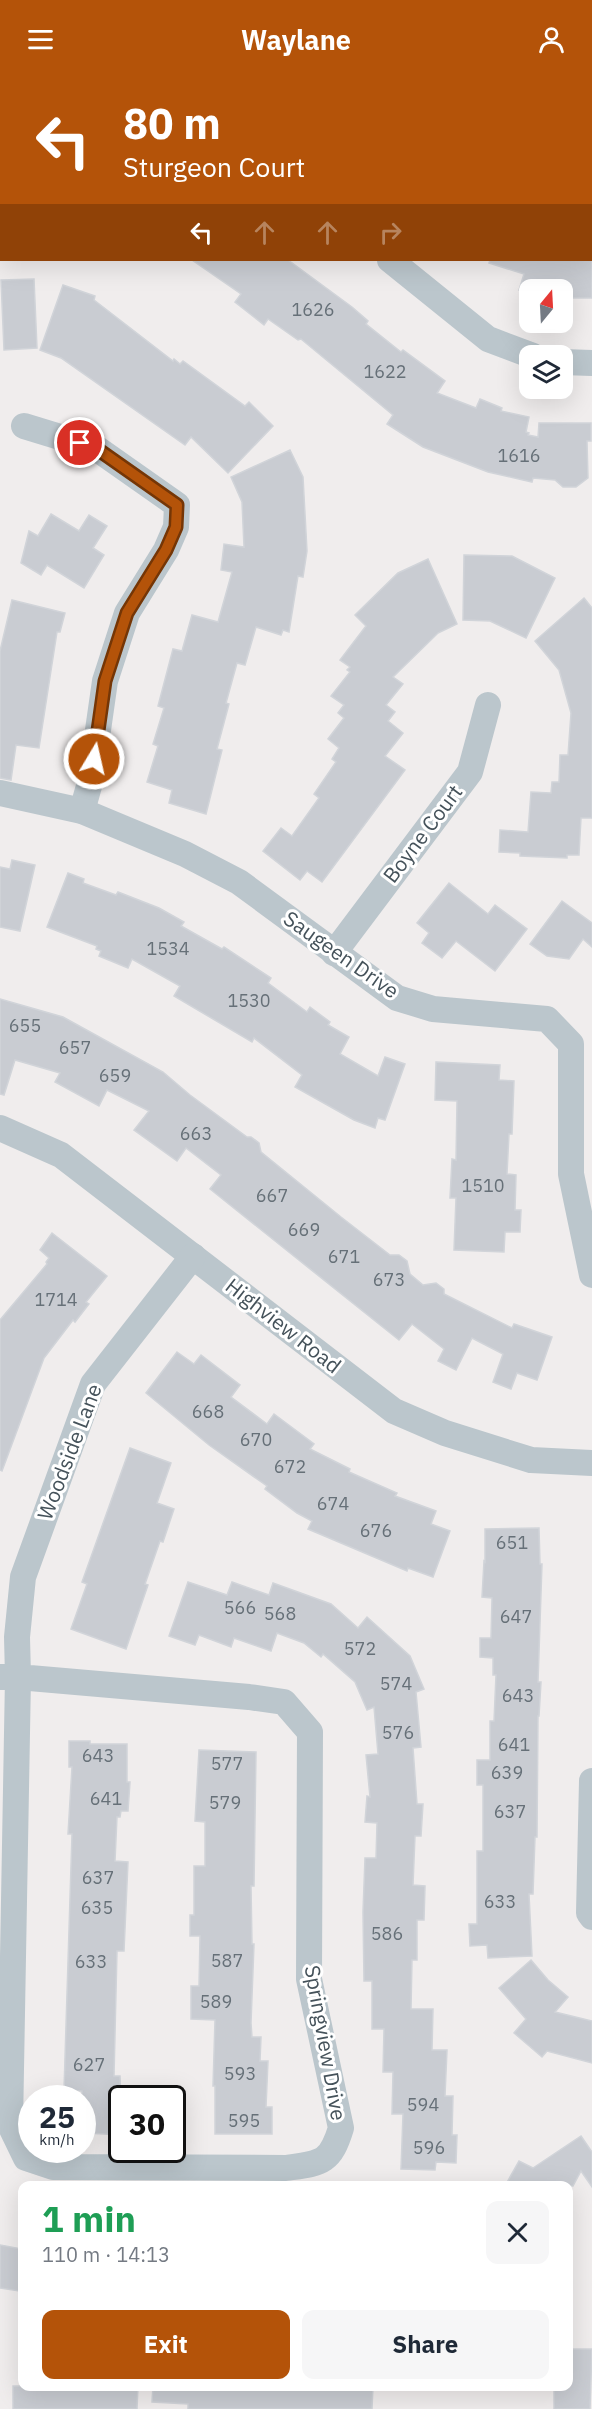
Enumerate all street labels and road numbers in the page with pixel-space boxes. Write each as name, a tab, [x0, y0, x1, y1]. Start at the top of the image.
street label: Boyne Court	[376, 779, 468, 888]
street label: Saugeen Drive	[278, 904, 405, 1004]
street label: Highview Road	[220, 1271, 347, 1379]
street label: Woodside Lane	[30, 1380, 108, 1524]
street label: Springview Drive	[299, 1963, 353, 2123]

